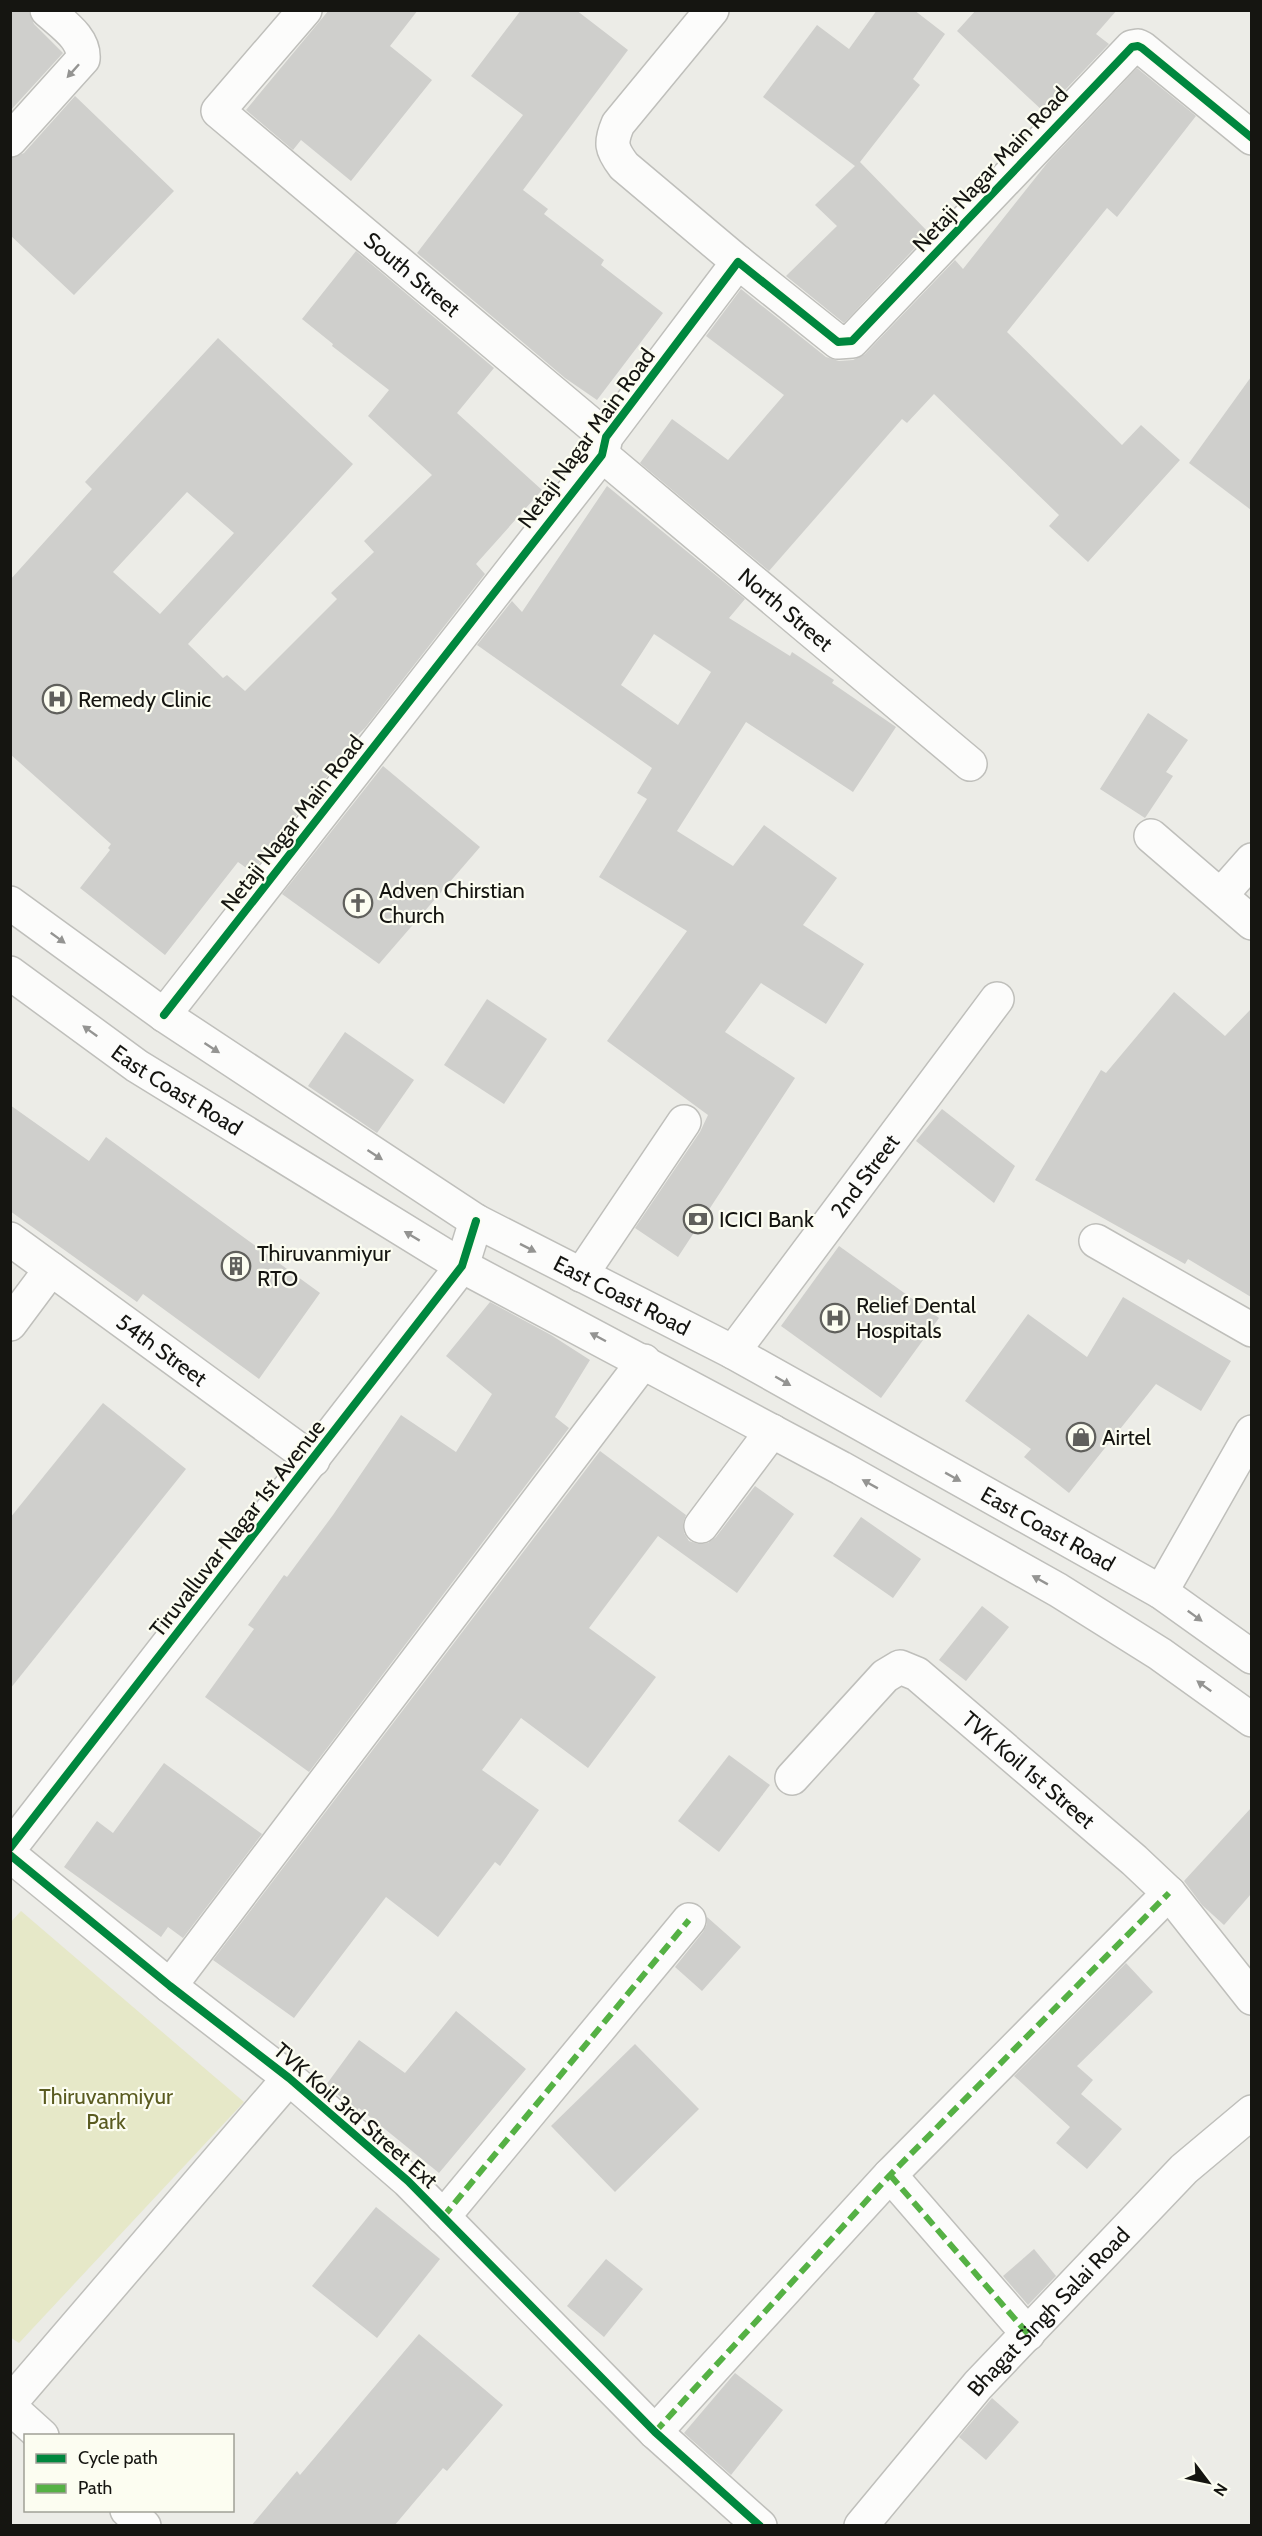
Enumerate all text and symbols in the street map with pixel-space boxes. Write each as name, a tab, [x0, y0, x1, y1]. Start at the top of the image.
one-way arrow	[67, 63, 80, 78]
street label: Netaji Nagar Main Road	[907, 81, 1074, 257]
street label: South Street	[358, 226, 466, 323]
street label: Netaji Nagar Main Road	[512, 343, 661, 534]
street label: North Street	[733, 562, 839, 657]
hospital icon: Remedy Clinic	[41, 683, 73, 715]
place label: Remedy Clinic	[78, 686, 211, 713]
street label: Netaji Nagar Main Road	[215, 730, 369, 917]
place label: Adven Chirstian Church	[379, 877, 525, 929]
church icon: Adven Chirstian Church	[342, 887, 374, 919]
one-way arrow	[49, 932, 65, 944]
one-way arrow	[82, 1025, 98, 1037]
street label: East Coast Road	[106, 1039, 247, 1141]
one-way arrow	[204, 1042, 221, 1053]
street label: 2nd Street	[825, 1128, 906, 1223]
one-way arrow	[367, 1149, 383, 1160]
bank icon: ICICI Bank	[682, 1203, 714, 1235]
place label: ICICI Bank	[719, 1206, 814, 1233]
one-way arrow	[403, 1231, 420, 1241]
place label: Thiruvanmiyur RTO	[257, 1240, 391, 1292]
one-way arrow	[519, 1243, 536, 1252]
building icon: Thiruvanmiyur RTO	[220, 1250, 252, 1282]
street label: East Coast Road	[549, 1250, 694, 1342]
place label: Relief Dental Hospitals	[856, 1292, 977, 1344]
hospital icon: Relief Dental Hospitals	[819, 1302, 851, 1334]
street label: 54th Street	[111, 1308, 213, 1393]
one-way arrow	[589, 1332, 606, 1342]
one-way arrow	[775, 1376, 792, 1386]
street label: Tiruvalluvar Nagar 1st Avenue	[144, 1414, 331, 1642]
shop icon: Airtel	[1065, 1421, 1097, 1453]
place label: Airtel	[1102, 1424, 1152, 1451]
one-way arrow	[945, 1472, 962, 1482]
one-way arrow	[862, 1479, 879, 1489]
street label: East Coast Road	[976, 1481, 1120, 1577]
one-way arrow	[1031, 1575, 1048, 1585]
one-way arrow	[1186, 1610, 1202, 1622]
one-way arrow	[1196, 1680, 1211, 1692]
street label: TVK Koil 1st Street	[956, 1706, 1101, 1835]
street label: TVK Koil 3rd Street Ext	[268, 2037, 444, 2194]
park label: Thiruvanmiyur Park	[39, 2083, 173, 2135]
street label: Bhagat Singh Salai Road	[962, 2222, 1135, 2402]
legend	[24, 2434, 234, 2512]
text: Cycle path	[78, 2447, 158, 2469]
north arrow	[1178, 2452, 1238, 2512]
text: Path	[78, 2477, 112, 2499]
text: N	[1209, 2480, 1231, 2500]

